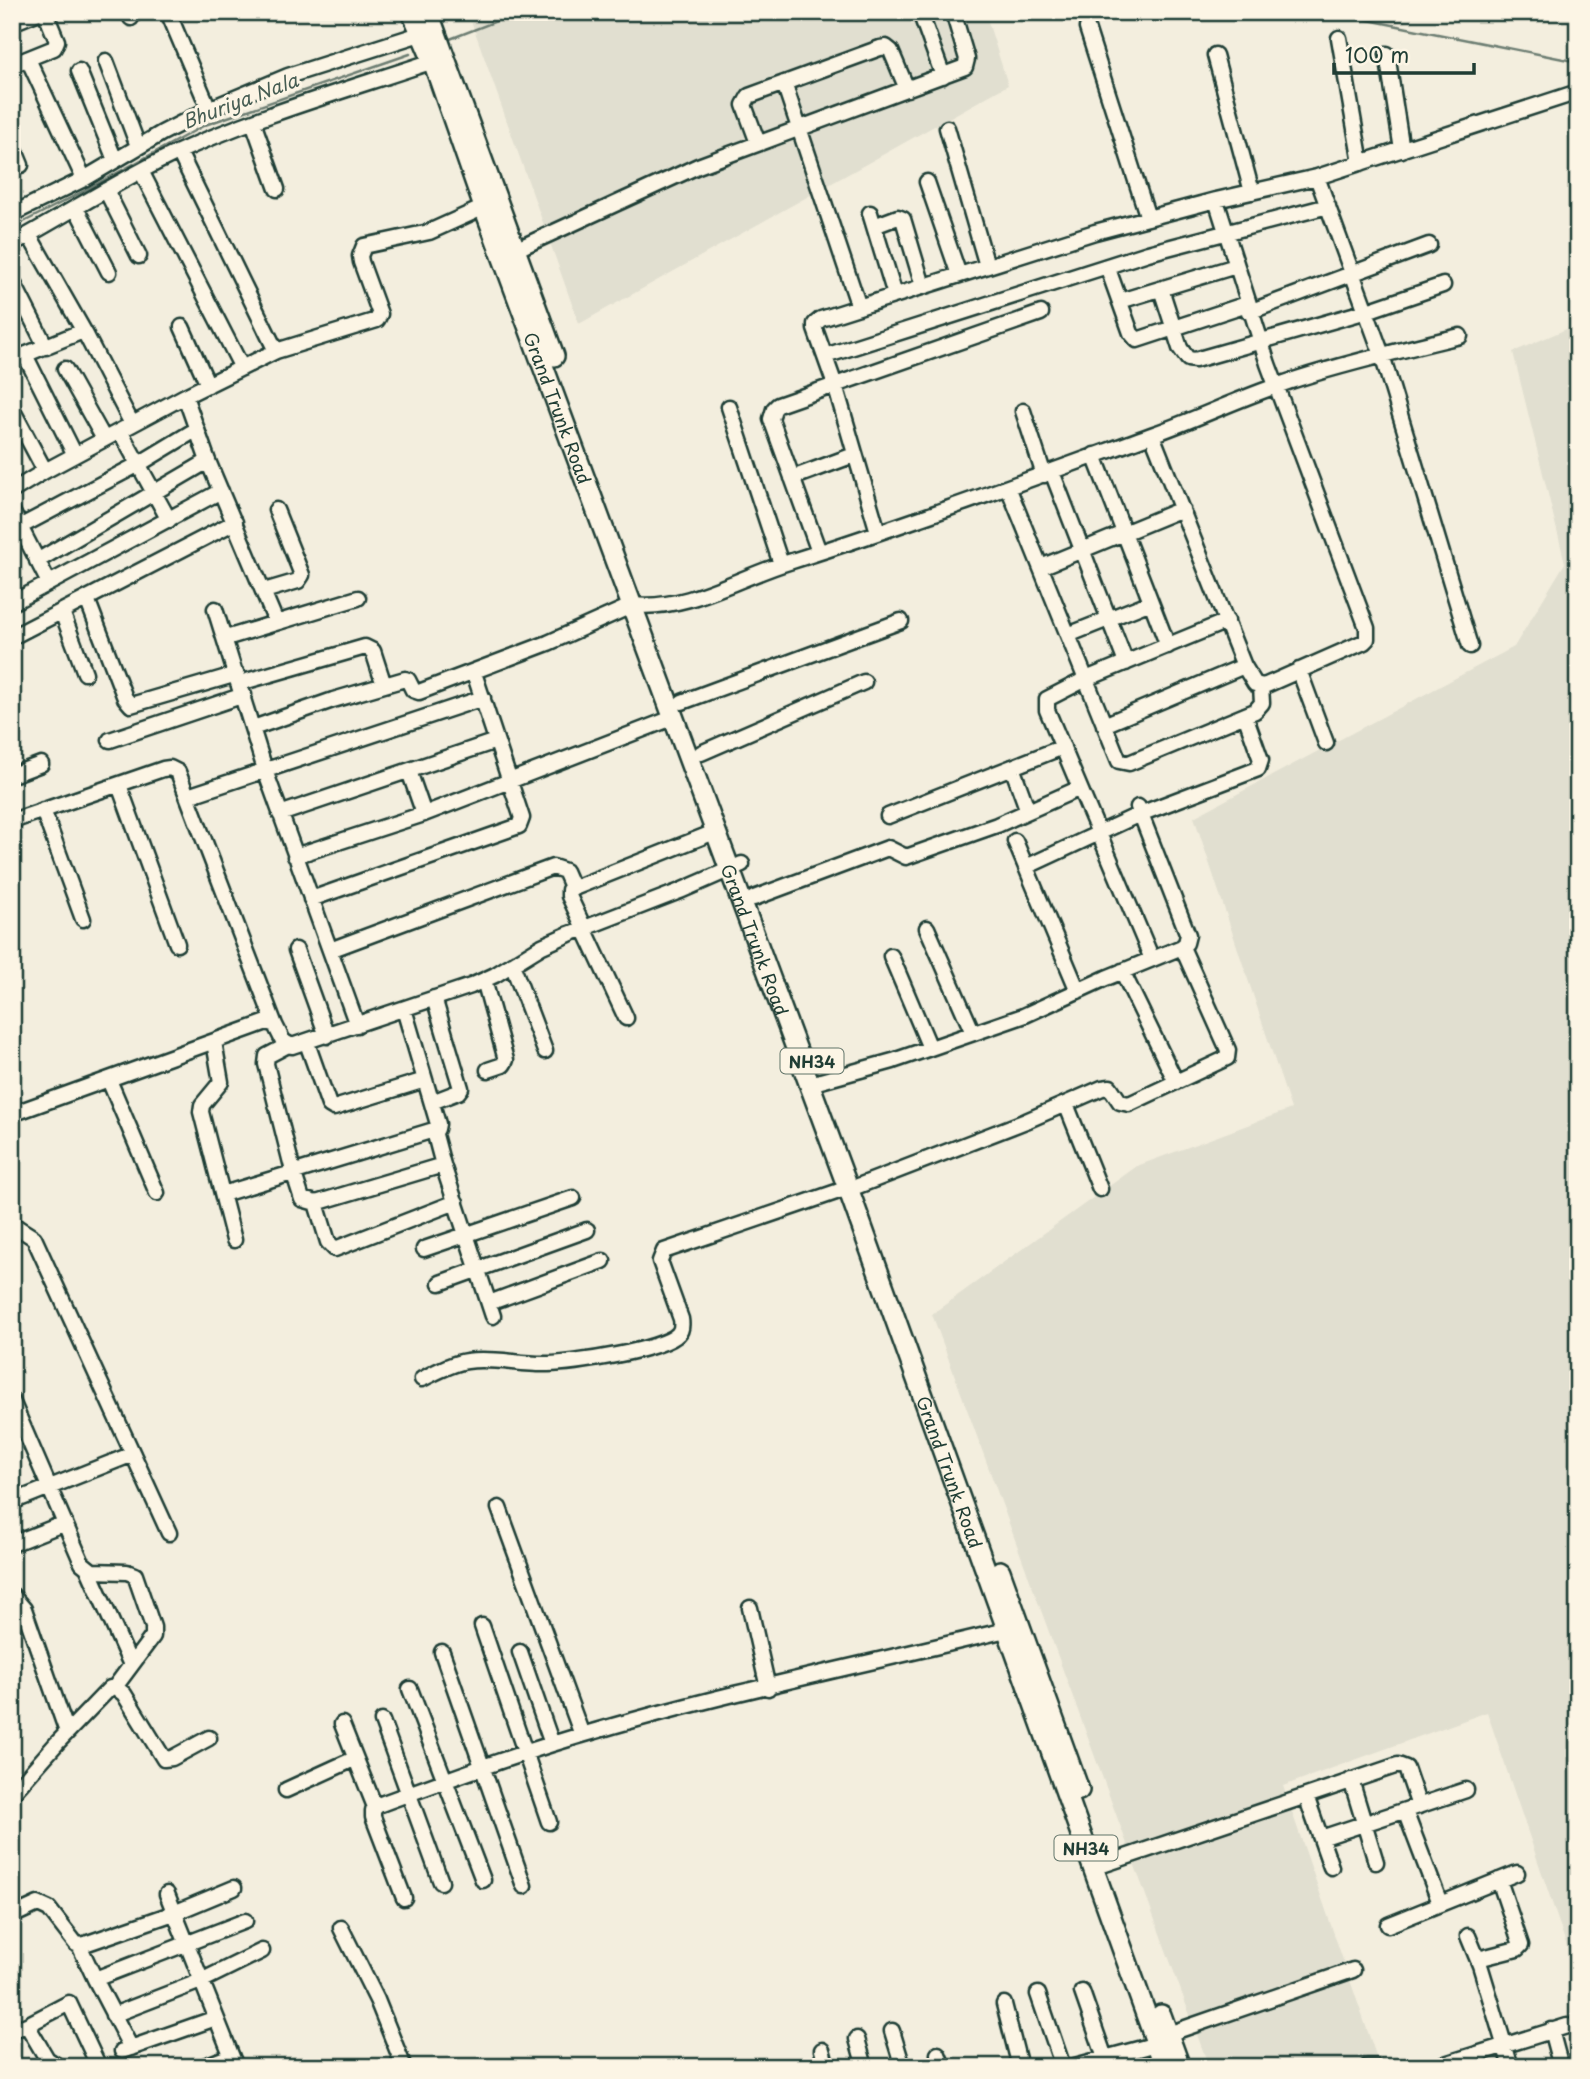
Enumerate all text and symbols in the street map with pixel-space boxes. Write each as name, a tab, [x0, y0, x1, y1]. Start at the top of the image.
scale bar	[1334, 32, 1474, 76]
text: 100 m	[1345, 38, 1409, 70]
water label: Bhuriya Nala	[178, 65, 303, 135]
street label: Grand Trunk Road	[518, 328, 599, 487]
street label: Grand Trunk Road	[715, 859, 796, 1019]
road number: NH34	[780, 1049, 844, 1074]
street label: Grand Trunk Road	[910, 1392, 990, 1552]
road number: NH34	[1054, 1836, 1118, 1860]

